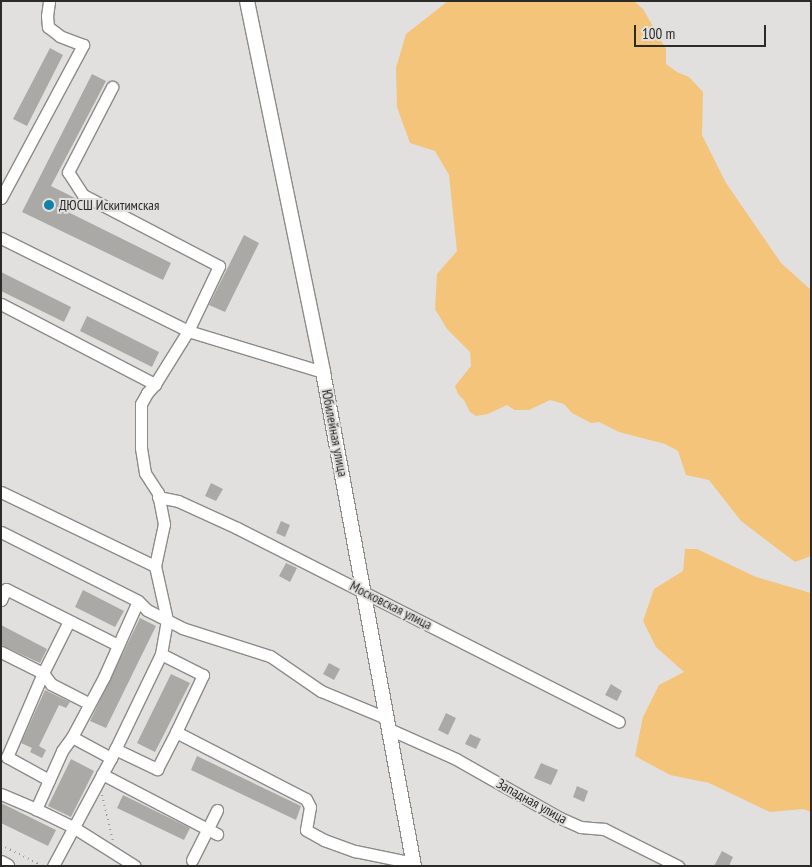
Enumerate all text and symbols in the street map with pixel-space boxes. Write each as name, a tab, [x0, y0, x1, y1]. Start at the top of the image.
scale bar	[637, 15, 770, 47]
text: 100 m	[642, 24, 675, 43]
place label: ДЮСШ Искитимская	[59, 197, 159, 213]
marker: ДЮСШ Искитимская	[43, 199, 55, 211]
street label: Юбилейная улица	[318, 388, 352, 478]
street label: Московская улица	[347, 577, 435, 633]
street label: Западная улица	[494, 775, 570, 827]

